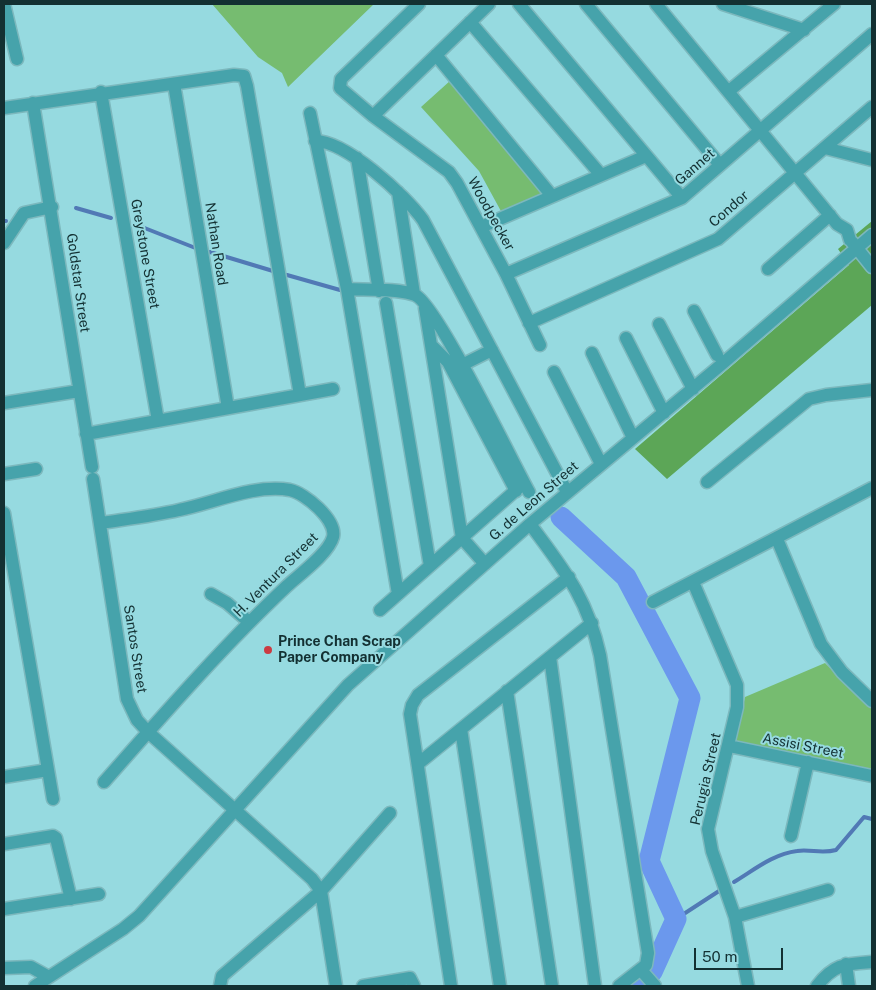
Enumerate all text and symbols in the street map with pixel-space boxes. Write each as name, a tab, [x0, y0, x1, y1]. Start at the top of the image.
street label: Gannet	[672, 145, 718, 189]
street label: Woodpecker	[464, 174, 518, 254]
street label: Condor	[706, 187, 752, 231]
street label: Greystone Street	[127, 198, 163, 310]
street label: Nathan Road	[201, 201, 231, 287]
street label: Goldstar Street	[63, 232, 93, 334]
street label: G. de Leon Street	[486, 458, 582, 544]
street label: H. Ventura Street	[230, 529, 322, 621]
street label: Santos Street	[120, 604, 150, 694]
place label: Prince Chan Scrap Paper Company	[278, 634, 401, 666]
marker: Prince Chan Scrap Paper Company	[262, 644, 274, 656]
street label: Assisi Street	[761, 730, 845, 762]
street label: Perugia Street	[687, 731, 725, 827]
scale bar	[696, 938, 785, 970]
text: 50 m	[702, 948, 737, 965]

